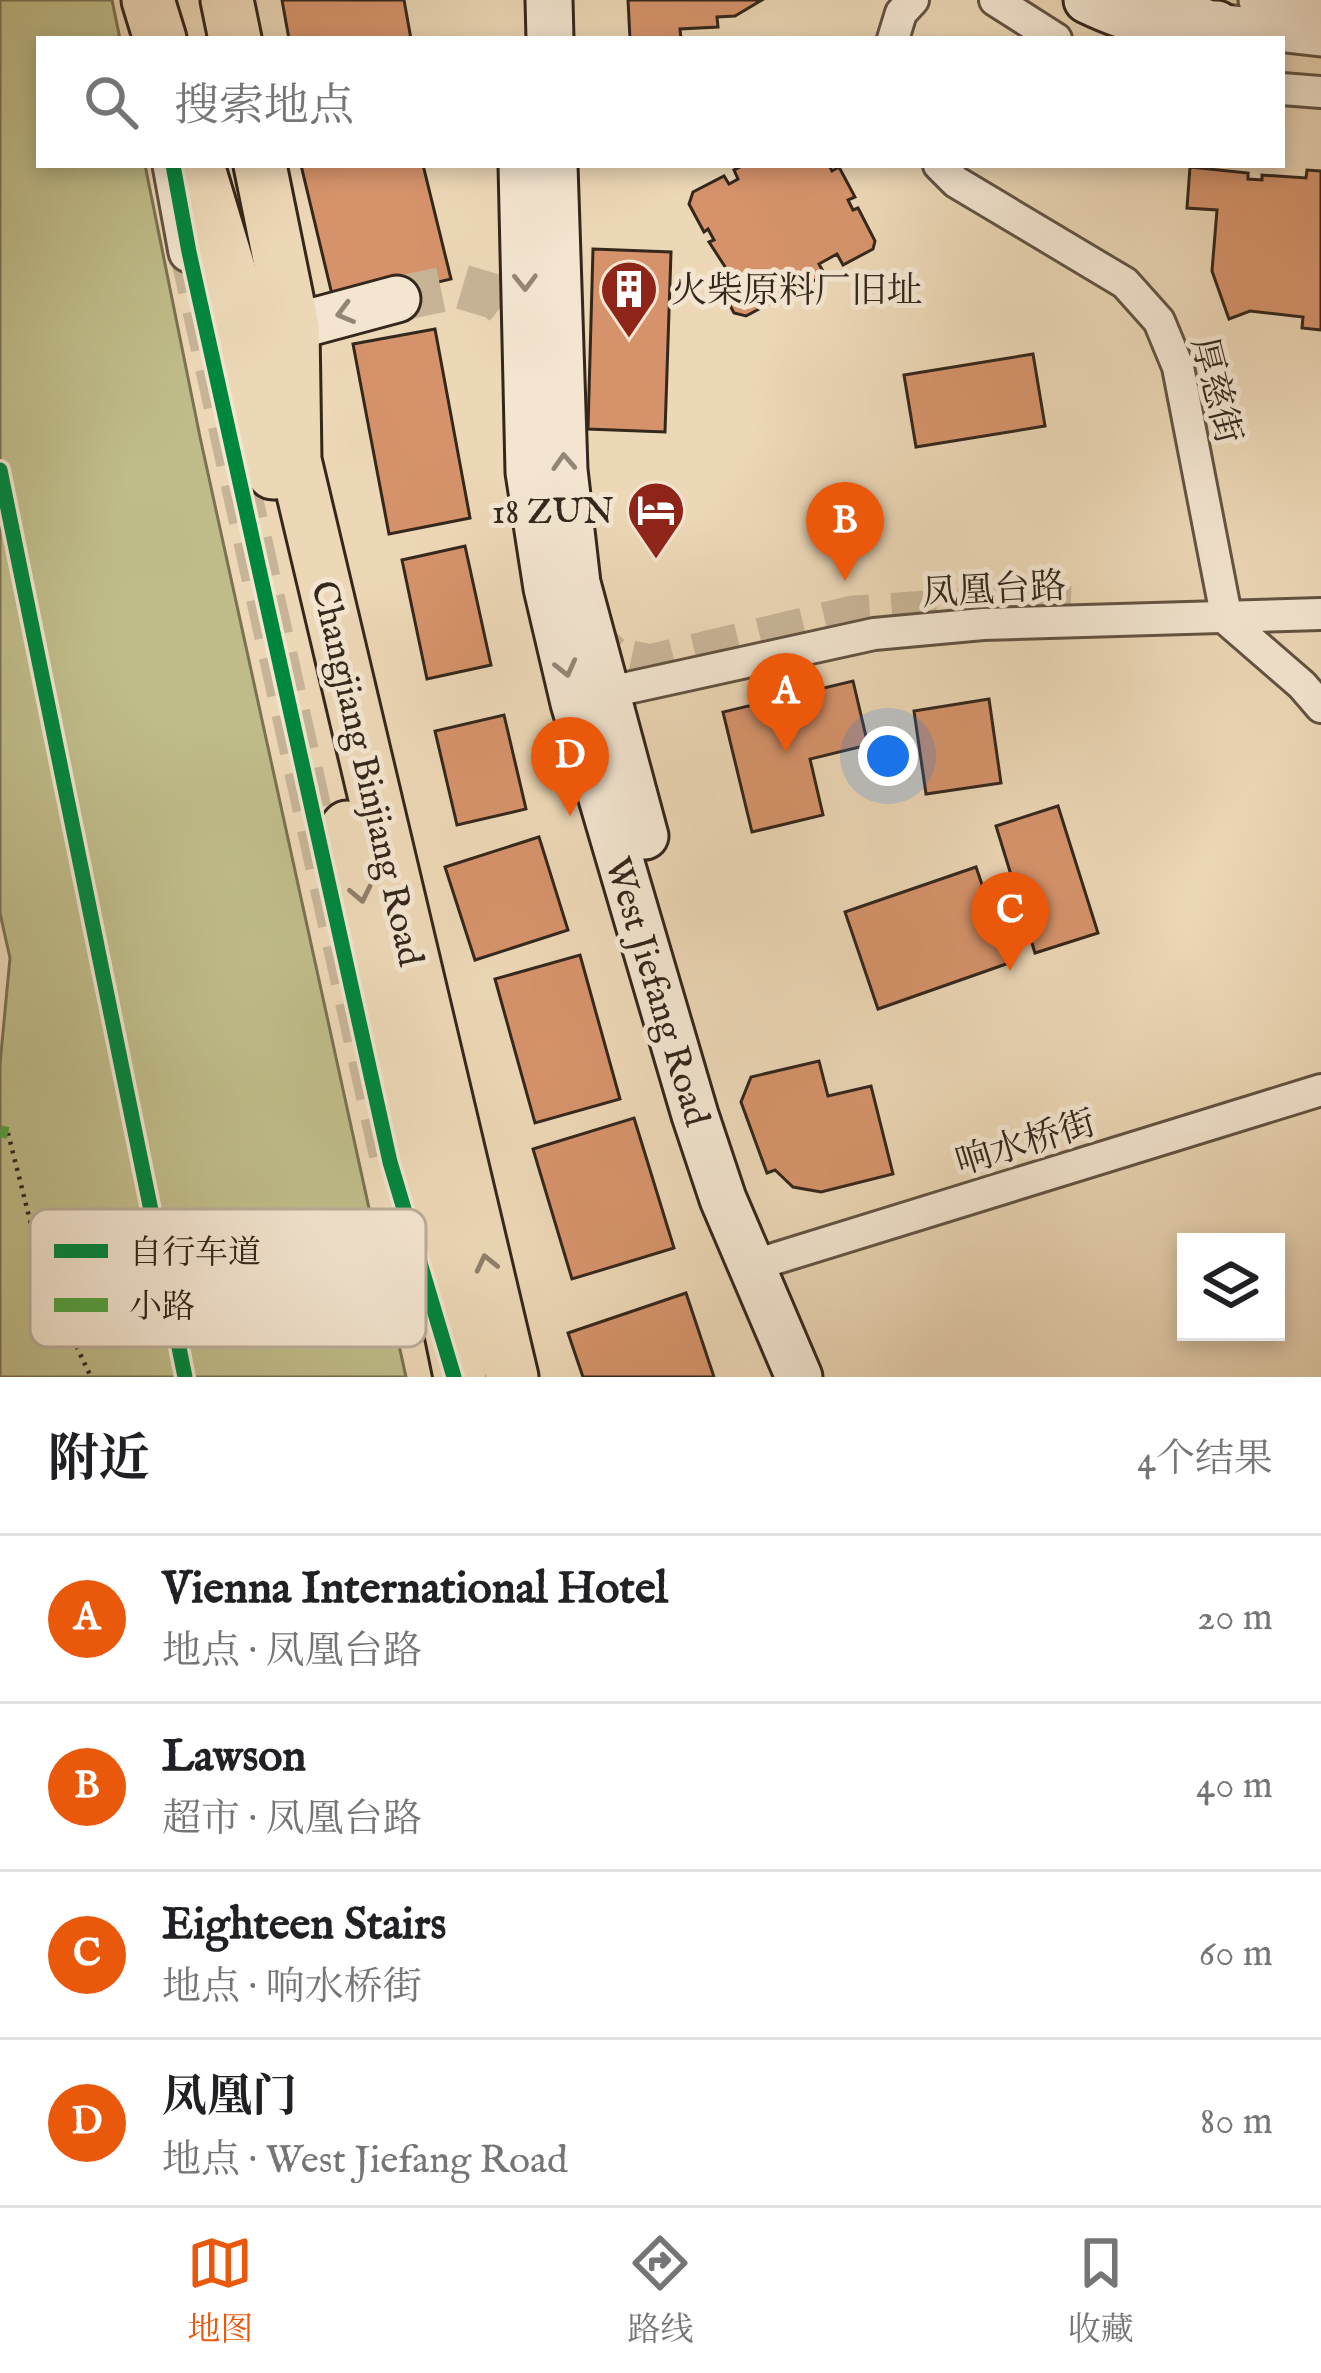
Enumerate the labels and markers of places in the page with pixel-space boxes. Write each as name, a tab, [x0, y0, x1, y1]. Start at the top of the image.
building icon: 火柴原料厂旧址	[598, 258, 660, 340]
place label: 火柴原料厂旧址	[671, 269, 923, 315]
hotel icon: 18 ZUN	[625, 479, 687, 561]
pin: B	[806, 482, 884, 581]
place label: 18 ZUN	[492, 490, 614, 536]
pin: A	[747, 653, 825, 752]
pin: D	[531, 717, 609, 816]
pin: C	[971, 872, 1049, 971]

